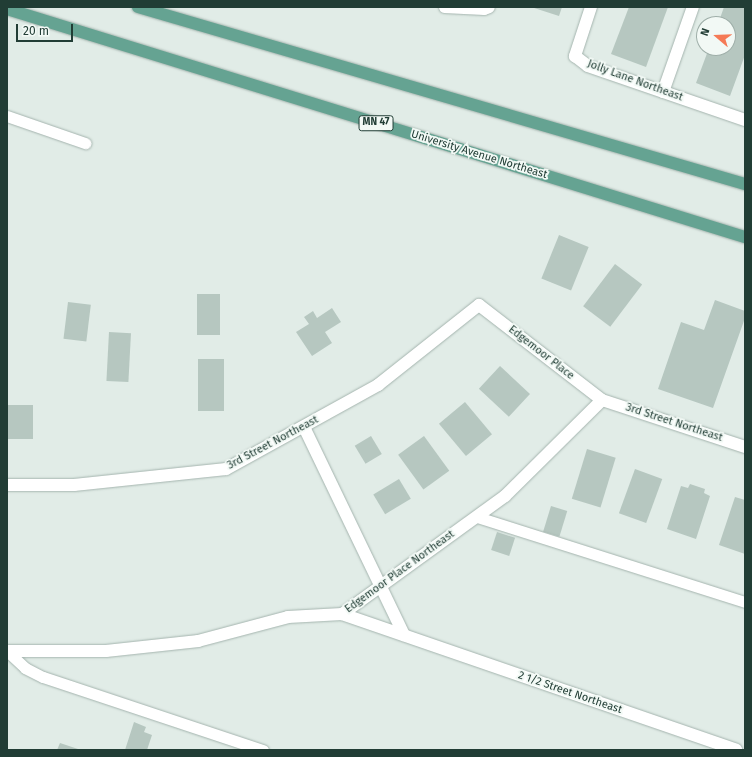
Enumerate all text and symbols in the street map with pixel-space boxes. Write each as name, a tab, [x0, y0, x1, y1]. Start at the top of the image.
scale bar	[18, 16, 75, 42]
north arrow	[696, 16, 736, 56]
text: 20 m	[23, 24, 49, 38]
text: N	[698, 27, 712, 38]
street label: Jolly Lane Northeast	[585, 58, 685, 104]
road number: MN 47	[358, 115, 394, 131]
street label: University Avenue Northeast	[409, 128, 549, 182]
street label: Edgemoor Place	[506, 323, 576, 383]
street label: 3rd Street Northeast	[624, 401, 724, 445]
street label: 3rd Street Northeast	[225, 413, 321, 473]
street label: Edgemoor Place Northeast	[343, 528, 457, 616]
street label: 2 1/2 Street Northeast	[516, 669, 624, 717]

